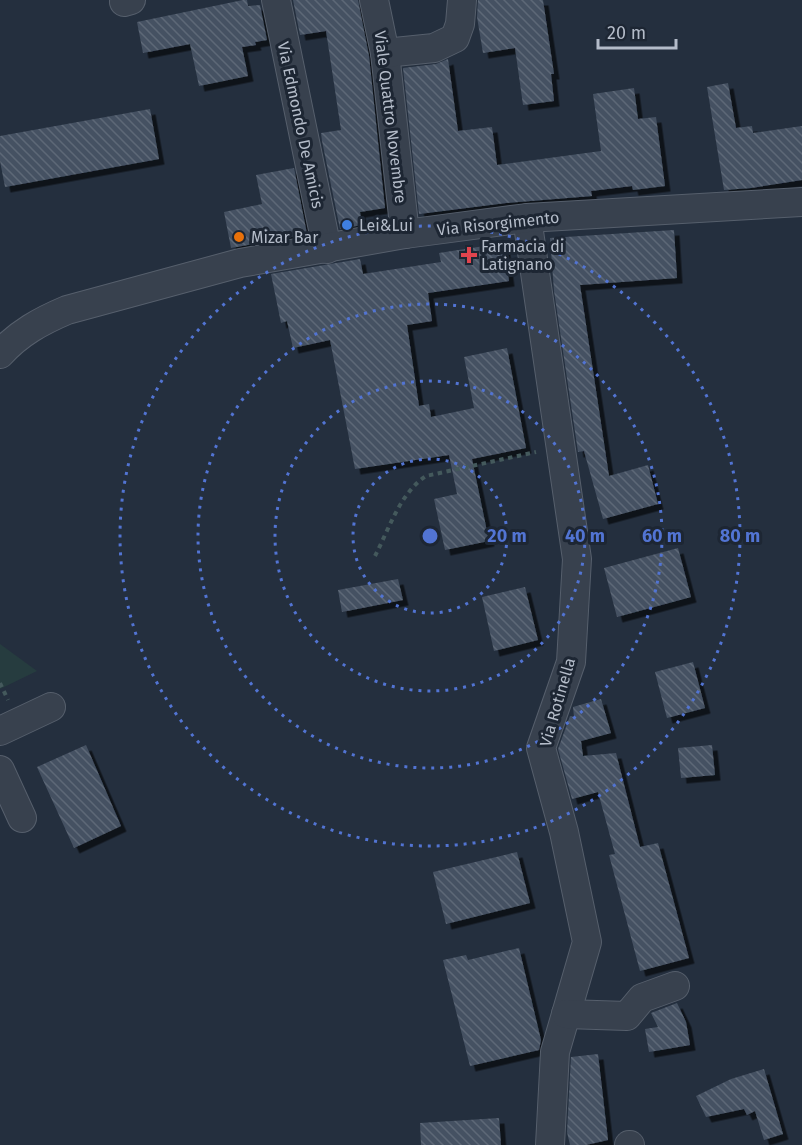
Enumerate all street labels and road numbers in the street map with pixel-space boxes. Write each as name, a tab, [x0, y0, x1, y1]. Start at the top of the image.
street label: Viale Quattro Novembre	[370, 30, 411, 204]
street label: Via Edmondo De Amicis	[274, 40, 327, 210]
street label: Via Risorgimento	[436, 208, 560, 239]
street label: Via Rotinella	[536, 656, 579, 749]

